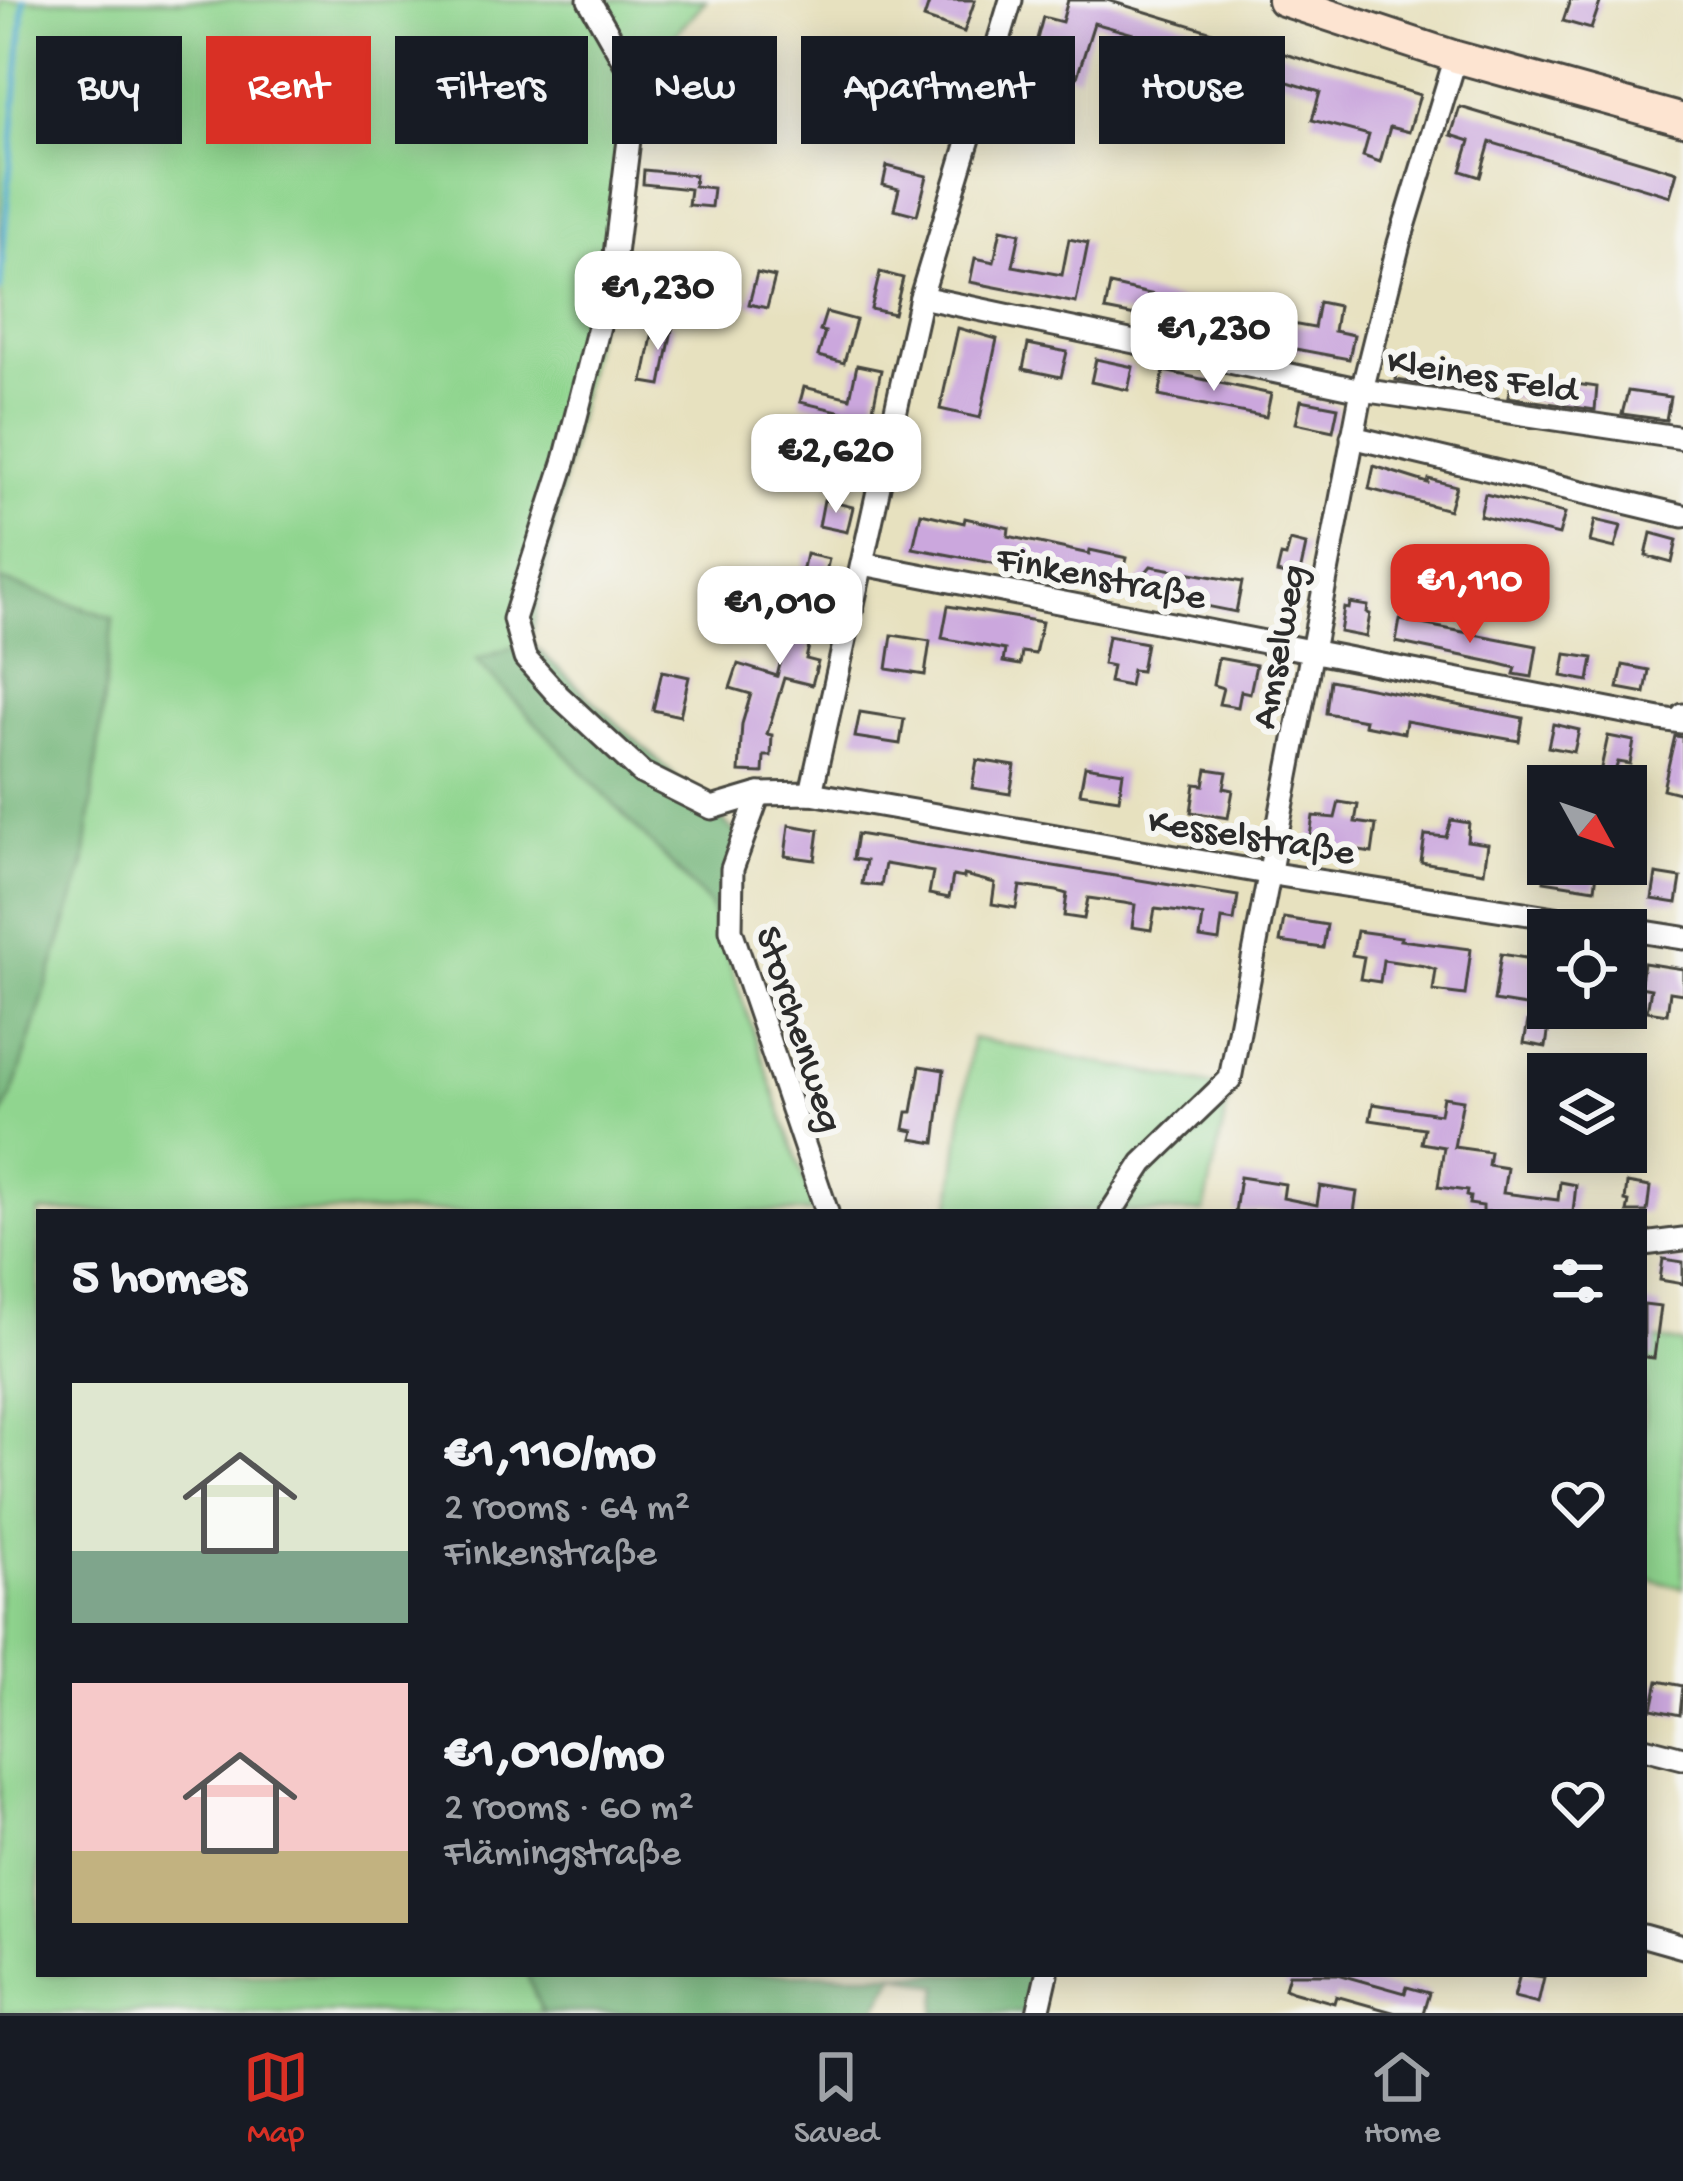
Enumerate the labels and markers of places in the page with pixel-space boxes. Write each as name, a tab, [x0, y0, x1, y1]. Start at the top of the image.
pin: €1,230	[560, 251, 756, 353]
pin: €1,230	[1116, 292, 1312, 394]
pin: €2,620	[738, 414, 934, 516]
pin: €1,110	[1372, 544, 1568, 646]
pin: €1,010	[682, 566, 878, 668]

